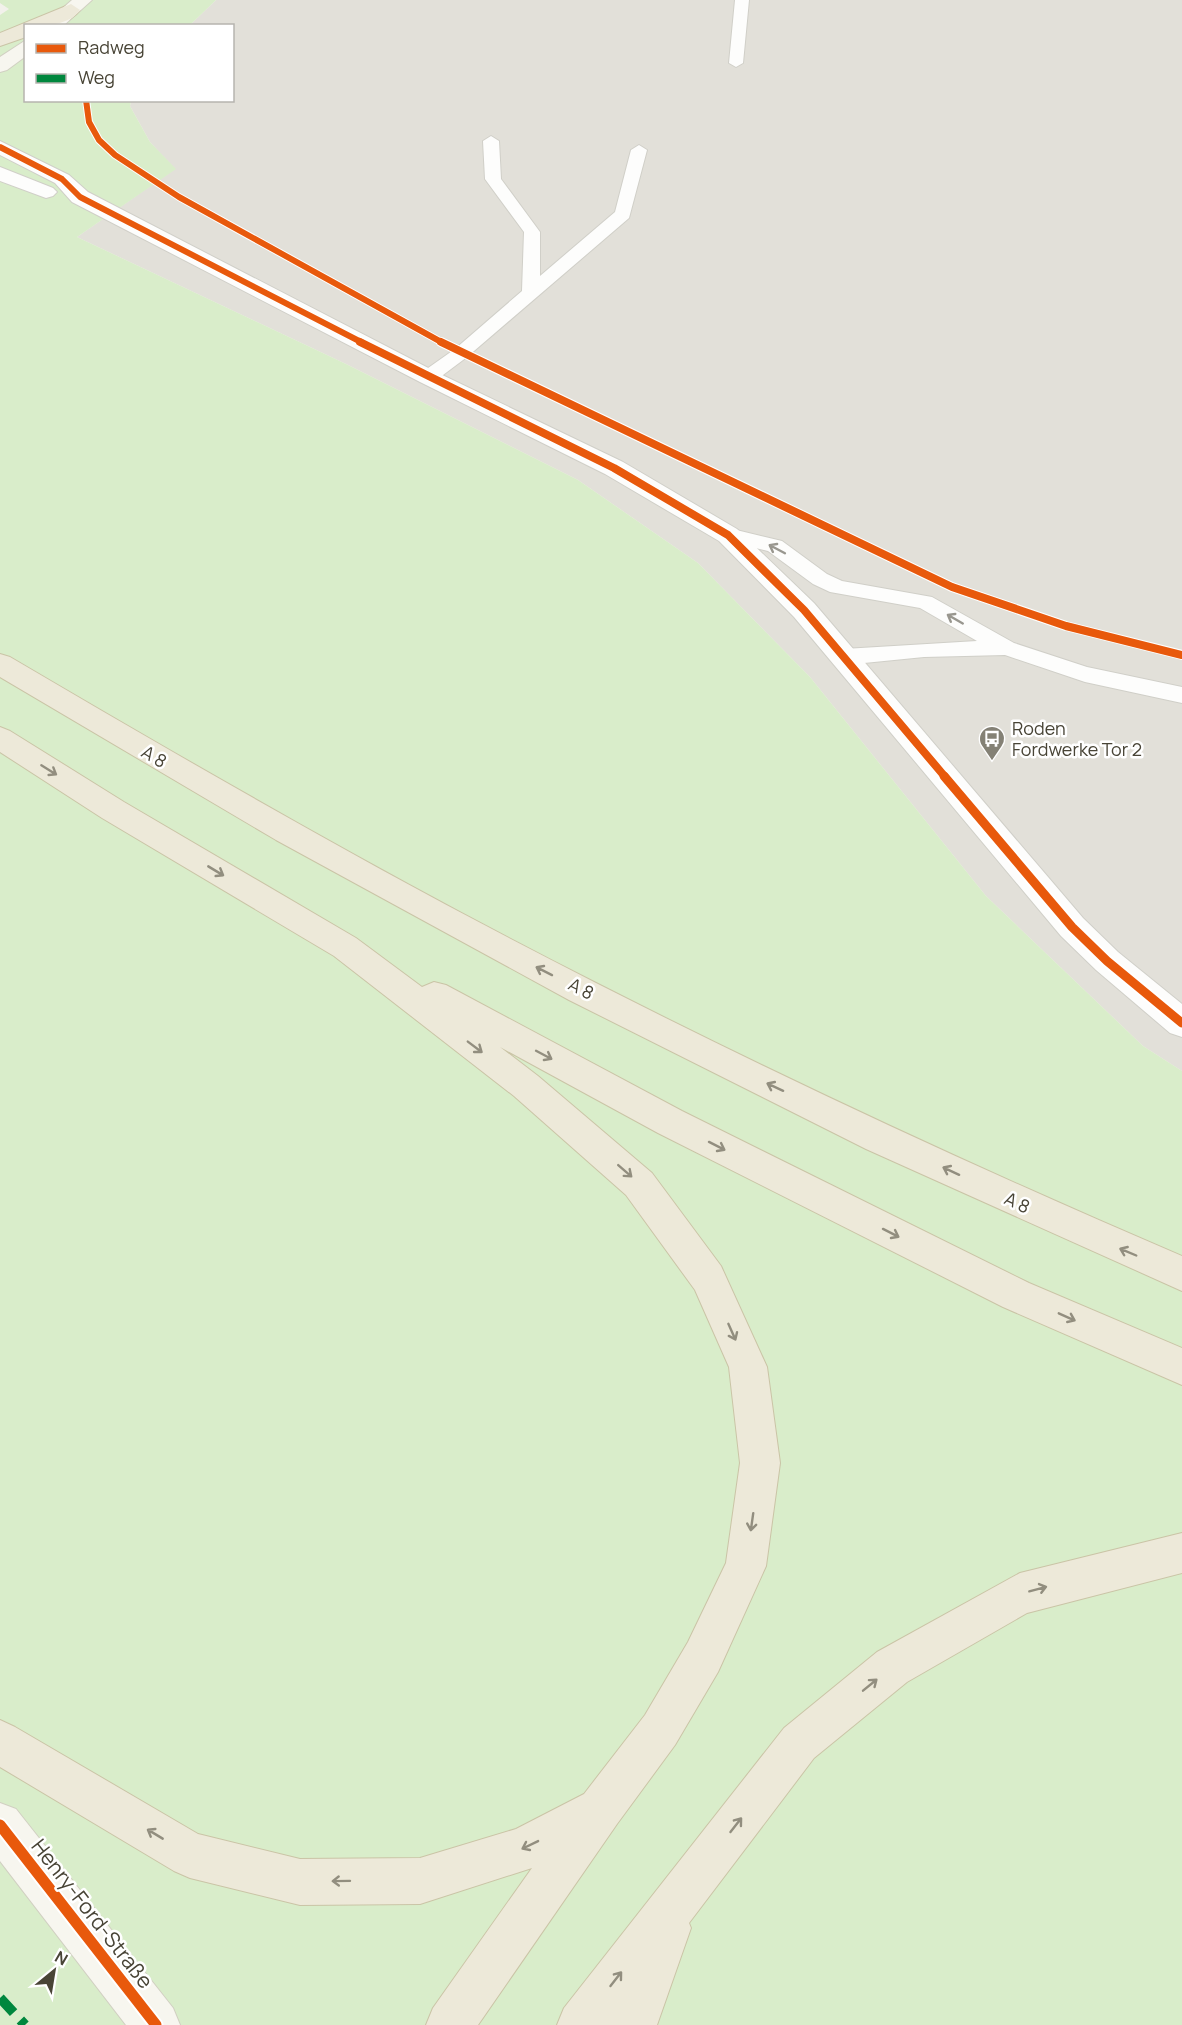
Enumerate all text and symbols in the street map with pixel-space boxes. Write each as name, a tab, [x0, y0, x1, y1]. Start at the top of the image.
legend	[24, 24, 234, 102]
text: Radweg	[78, 35, 145, 59]
text: Weg	[78, 65, 115, 89]
one-way arrow	[769, 543, 786, 555]
one-way arrow	[947, 613, 964, 625]
place label: Roden Fordwerke Tor 2	[1012, 716, 1142, 761]
bus stop icon: Roden Fordwerke Tor 2	[977, 724, 1007, 762]
street label: A 8	[137, 739, 172, 773]
one-way arrow	[41, 763, 58, 776]
one-way arrow	[207, 865, 224, 877]
one-way arrow	[536, 964, 554, 976]
street label: A 8	[565, 972, 598, 1005]
one-way arrow	[466, 1040, 482, 1053]
one-way arrow	[535, 1050, 553, 1061]
one-way arrow	[766, 1081, 784, 1093]
one-way arrow	[707, 1140, 725, 1152]
one-way arrow	[617, 1164, 632, 1178]
one-way arrow	[942, 1165, 960, 1176]
street label: A 8	[1001, 1186, 1034, 1218]
one-way arrow	[882, 1227, 900, 1239]
one-way arrow	[1119, 1245, 1137, 1256]
one-way arrow	[1057, 1312, 1075, 1323]
one-way arrow	[727, 1322, 738, 1340]
one-way arrow	[746, 1512, 757, 1532]
one-way arrow	[1029, 1582, 1048, 1594]
one-way arrow	[862, 1678, 878, 1691]
one-way arrow	[730, 1817, 742, 1833]
one-way arrow	[147, 1828, 164, 1840]
street label: Henry-Ford-Straße	[26, 1833, 160, 1994]
one-way arrow	[522, 1840, 540, 1852]
one-way arrow	[331, 1876, 351, 1887]
north arrow	[24, 1941, 84, 2001]
text: N	[51, 1946, 72, 1970]
one-way arrow	[610, 1971, 623, 1987]

